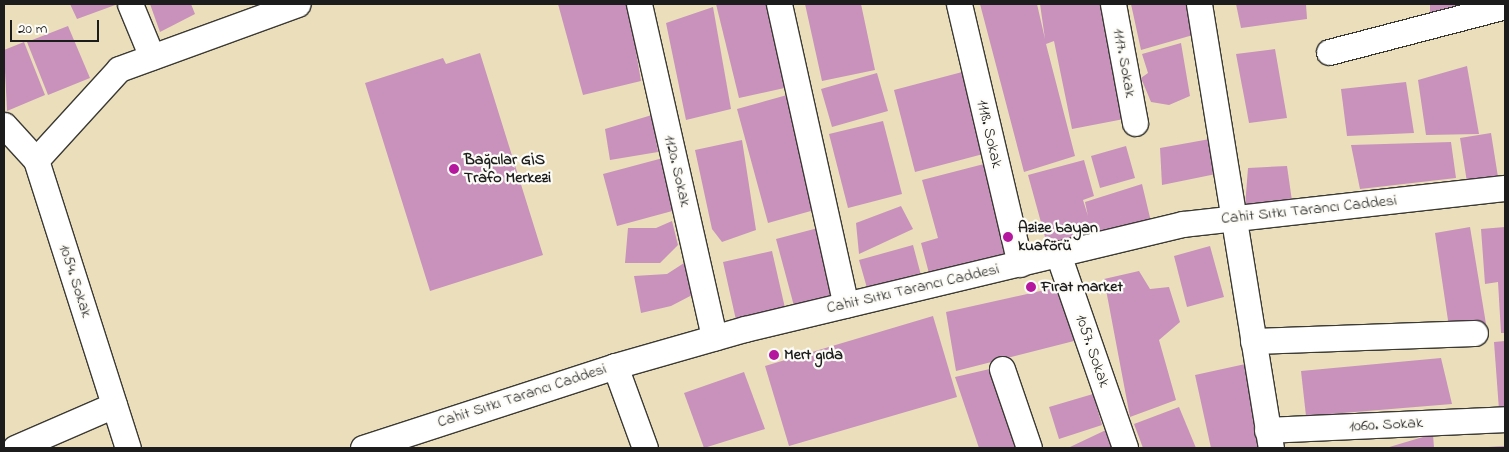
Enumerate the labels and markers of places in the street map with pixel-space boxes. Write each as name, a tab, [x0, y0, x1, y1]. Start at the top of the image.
place label: Bağcılar GİS Trafo Merkezi	[464, 150, 551, 188]
marker: Bağcılar GİS Trafo Merkezi	[448, 163, 460, 175]
place label: Azize bayan kuaförü	[1018, 218, 1098, 256]
marker: Azize bayan kuaförü	[1002, 231, 1014, 243]
place label: Fırat market	[1041, 277, 1123, 297]
marker: Fırat market	[1025, 281, 1037, 293]
place label: Mert gıda	[784, 345, 843, 365]
marker: Mert gıda	[768, 349, 780, 361]

